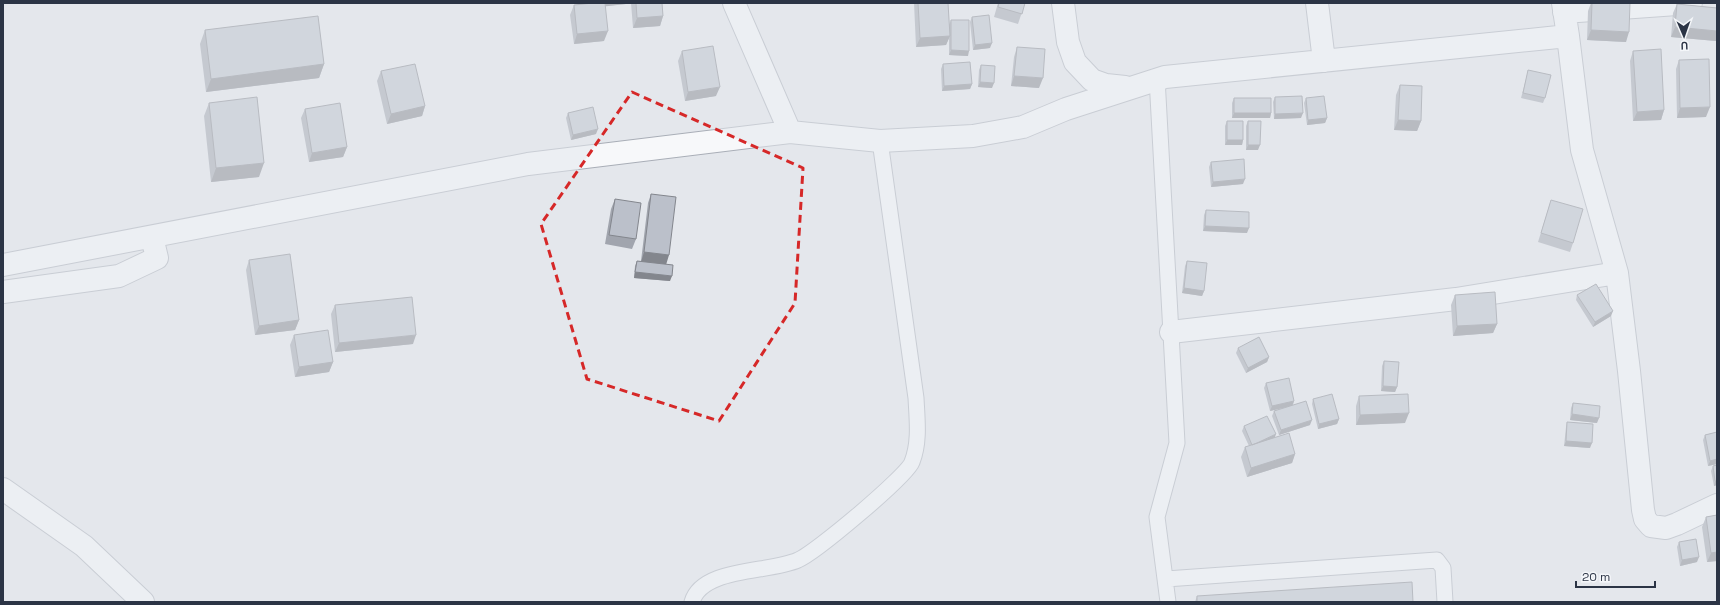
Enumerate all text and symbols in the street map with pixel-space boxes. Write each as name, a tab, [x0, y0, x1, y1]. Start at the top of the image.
north arrow	[1664, 16, 1704, 56]
text: U	[1680, 39, 1688, 53]
scale bar	[1576, 563, 1655, 589]
text: 20 m	[1582, 569, 1610, 585]

